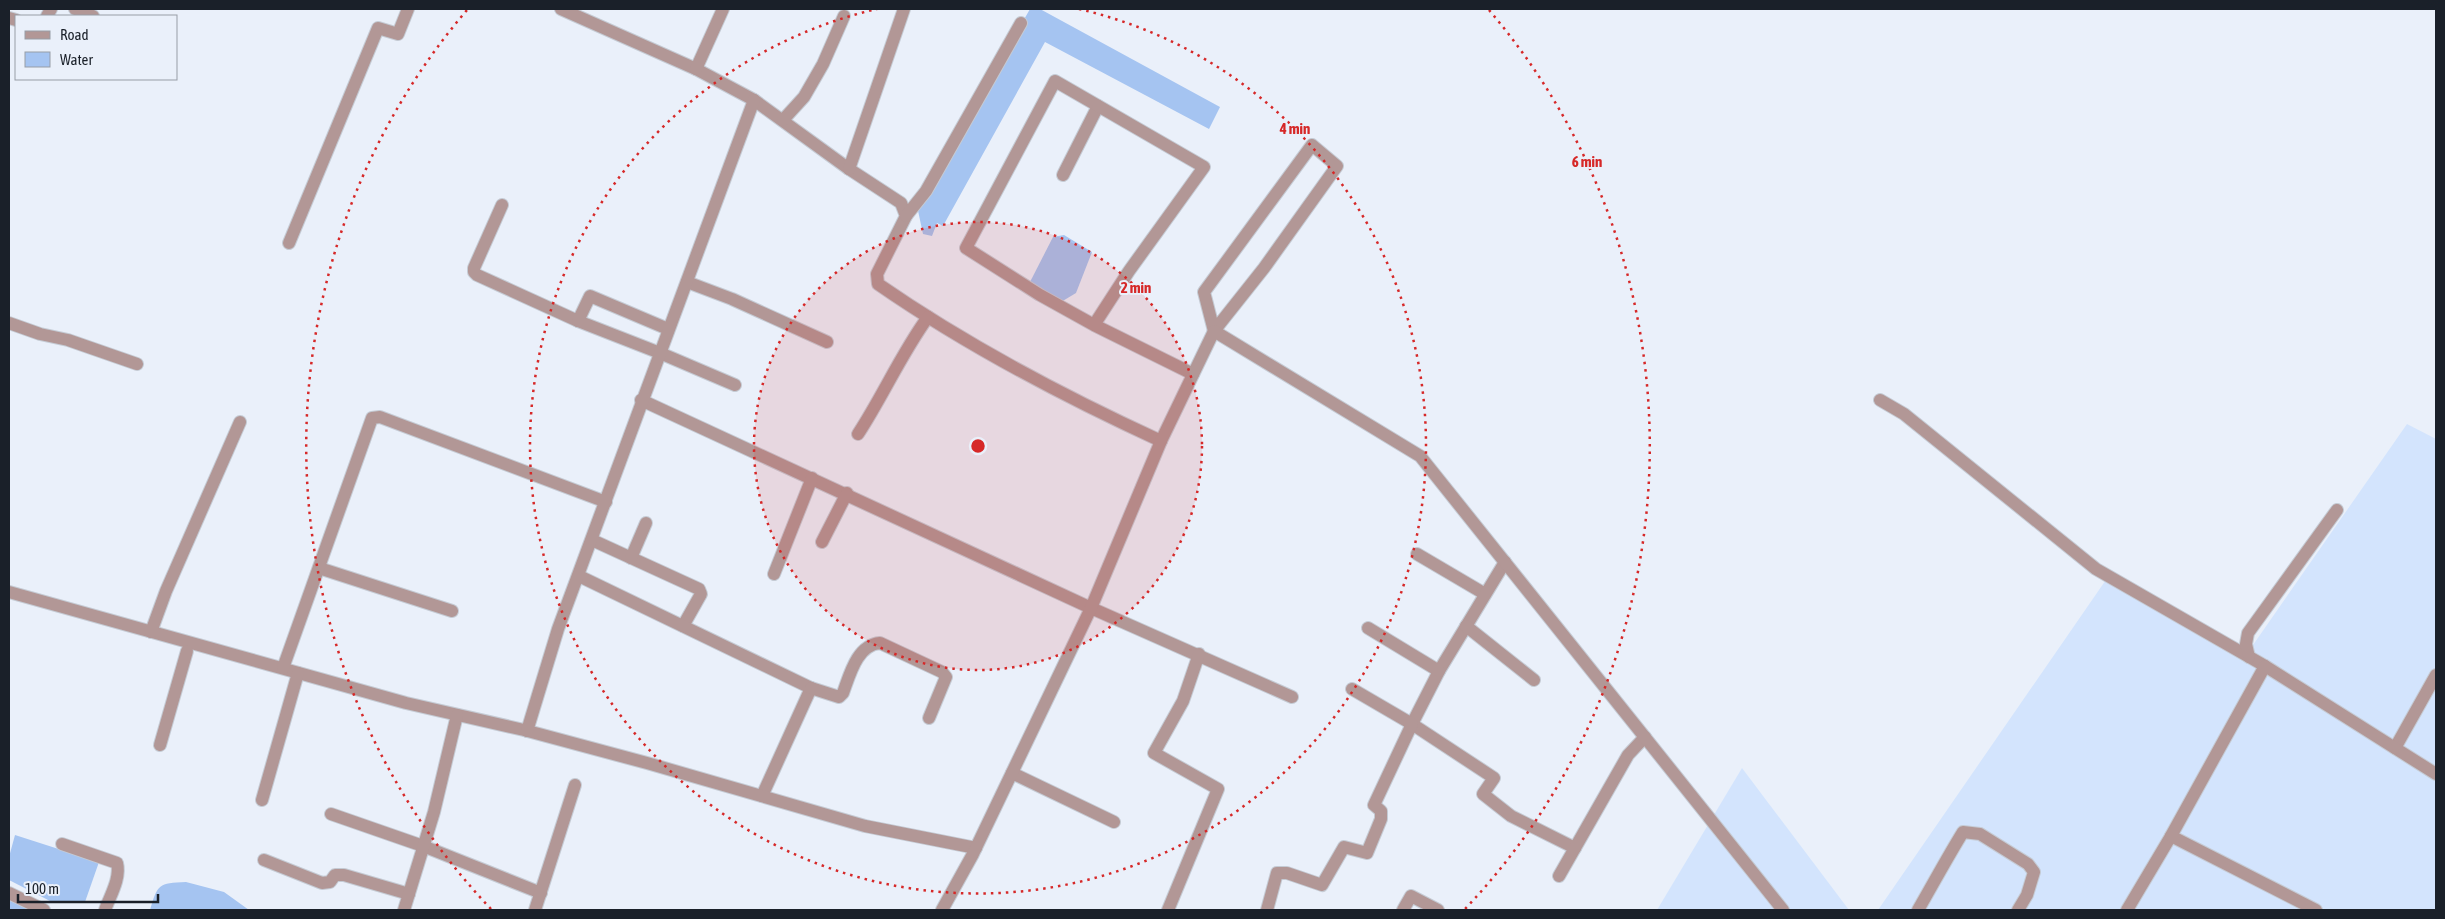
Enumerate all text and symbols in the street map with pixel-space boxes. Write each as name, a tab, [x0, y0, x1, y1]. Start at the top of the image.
legend	[15, 15, 178, 80]
text: Road	[60, 26, 89, 43]
text: Water	[60, 51, 93, 68]
text: 4 min	[1279, 120, 1310, 137]
text: 6 min	[1572, 153, 1602, 170]
text: 2 min	[1121, 279, 1151, 296]
centre of rings	[969, 437, 987, 455]
scale bar	[18, 872, 158, 904]
text: 100 m	[25, 880, 59, 897]

